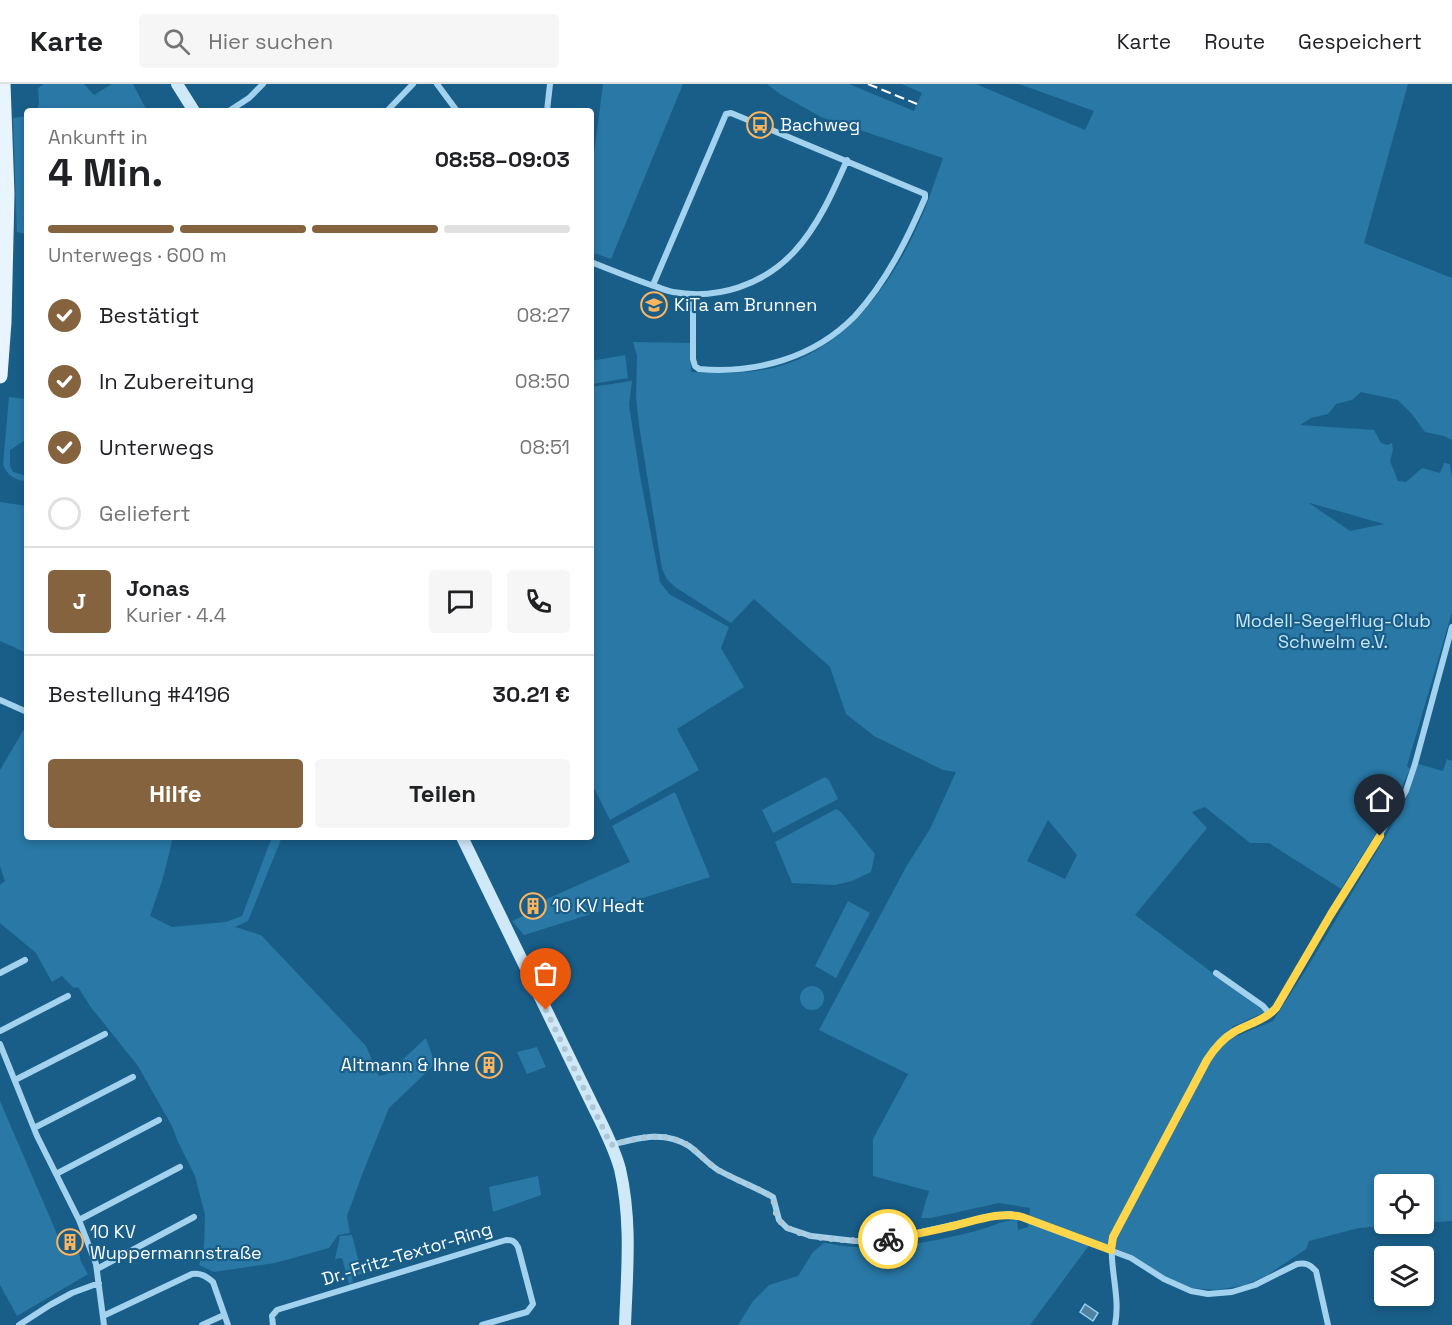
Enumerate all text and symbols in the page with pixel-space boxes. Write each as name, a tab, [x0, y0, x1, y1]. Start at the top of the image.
search box	[139, 14, 559, 68]
text: Karte	[30, 23, 103, 59]
icon: search	[160, 25, 193, 58]
text: Hier suchen	[208, 27, 333, 55]
text: Karte	[1117, 28, 1171, 55]
text: Route	[1204, 28, 1265, 55]
text: Gespeichert	[1298, 28, 1422, 55]
bus stop icon: Bachweg	[745, 110, 775, 140]
place label: Bachweg	[780, 113, 860, 136]
text: Ankunft in	[48, 124, 148, 150]
text: 08:58–09:03	[435, 145, 570, 173]
text: 4 Min.	[48, 148, 163, 197]
text: Unterwegs · 600 m	[48, 242, 227, 268]
school or university icon: KiTa am Brunnen	[639, 290, 669, 320]
place label: KiTa am Brunnen	[674, 293, 817, 316]
icon: check	[48, 299, 81, 332]
text: Bestätigt	[99, 301, 200, 329]
text: 08:27	[516, 302, 570, 328]
icon: check	[48, 365, 81, 398]
text: In Zubereitung	[99, 367, 254, 395]
text: 08:50	[515, 368, 570, 394]
icon: check	[48, 431, 81, 464]
text: Unterwegs	[99, 433, 214, 461]
text: 08:51	[520, 434, 570, 460]
text: Geliefert	[99, 499, 191, 527]
button: chat	[429, 570, 492, 633]
button: phone	[507, 570, 570, 633]
text: Jonas	[126, 574, 190, 602]
text: J	[73, 587, 86, 615]
text: Kurier · 4.4	[126, 602, 226, 628]
park label: Modell-Segelflug-Club Schwelm e.V.	[1235, 609, 1431, 653]
text: Bestellung #4196	[48, 680, 230, 708]
text: 30.21 €	[493, 680, 570, 708]
button: Hilfe	[48, 759, 303, 828]
button: Teilen	[315, 759, 570, 828]
pin	[1354, 774, 1405, 836]
icon: home	[1363, 783, 1396, 816]
building icon: 10 KV Hedt	[518, 891, 548, 921]
place label: 10 KV Hedt	[552, 894, 645, 917]
pin	[520, 948, 571, 1010]
icon: bag	[529, 957, 562, 990]
building icon: Altmann & Ihne	[474, 1050, 504, 1080]
place label: Altmann & Ihne	[341, 1053, 470, 1076]
map controls	[1374, 1174, 1434, 1306]
button: locate	[1374, 1174, 1434, 1234]
courier	[858, 1209, 918, 1269]
street label: Dr.-Fritz-Textor-Ring	[319, 1217, 495, 1290]
place label: 10 KV Wuppermannstraße	[90, 1220, 262, 1264]
icon: bike	[872, 1223, 905, 1256]
building icon: 10 KV Wuppermannstraße	[55, 1227, 85, 1257]
button: layers	[1374, 1246, 1434, 1306]

